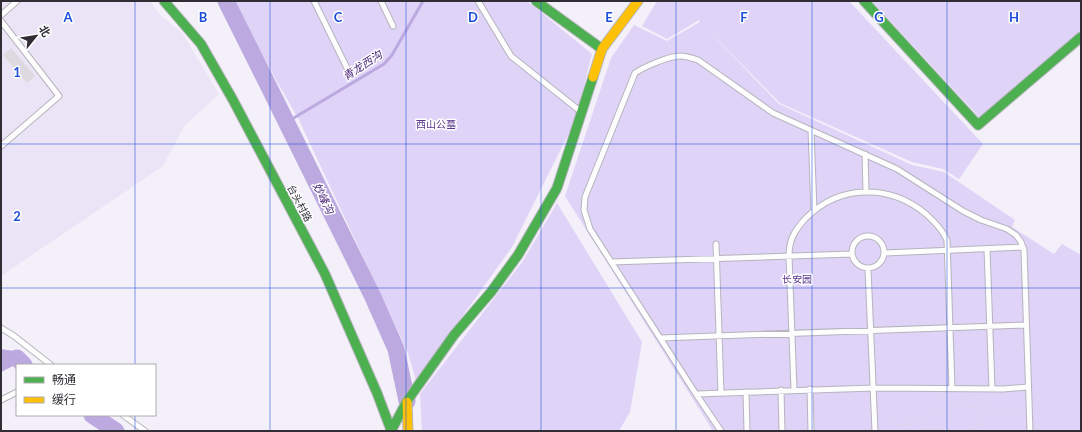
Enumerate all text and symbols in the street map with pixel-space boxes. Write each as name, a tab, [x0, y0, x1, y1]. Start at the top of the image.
text: A	[62, 9, 73, 25]
text: B	[199, 9, 208, 25]
text: C	[334, 9, 343, 25]
text: D	[468, 9, 478, 25]
text: E	[605, 9, 613, 25]
text: F	[740, 9, 748, 25]
text: G	[874, 9, 884, 25]
text: H	[1009, 9, 1019, 25]
north arrow	[16, 16, 56, 56]
text: 北	[37, 23, 53, 39]
water label: 青龙西沟	[340, 47, 385, 82]
text: 1	[13, 64, 21, 80]
park label: 西山公墓	[416, 118, 456, 130]
water label: 妙峰沟	[311, 180, 338, 217]
street label: 台头村路	[285, 183, 315, 223]
text: 2	[13, 208, 21, 224]
park label: 长安园	[782, 273, 812, 285]
legend	[16, 364, 156, 416]
text: 畅通	[52, 372, 76, 387]
text: 缓行	[52, 392, 76, 407]

